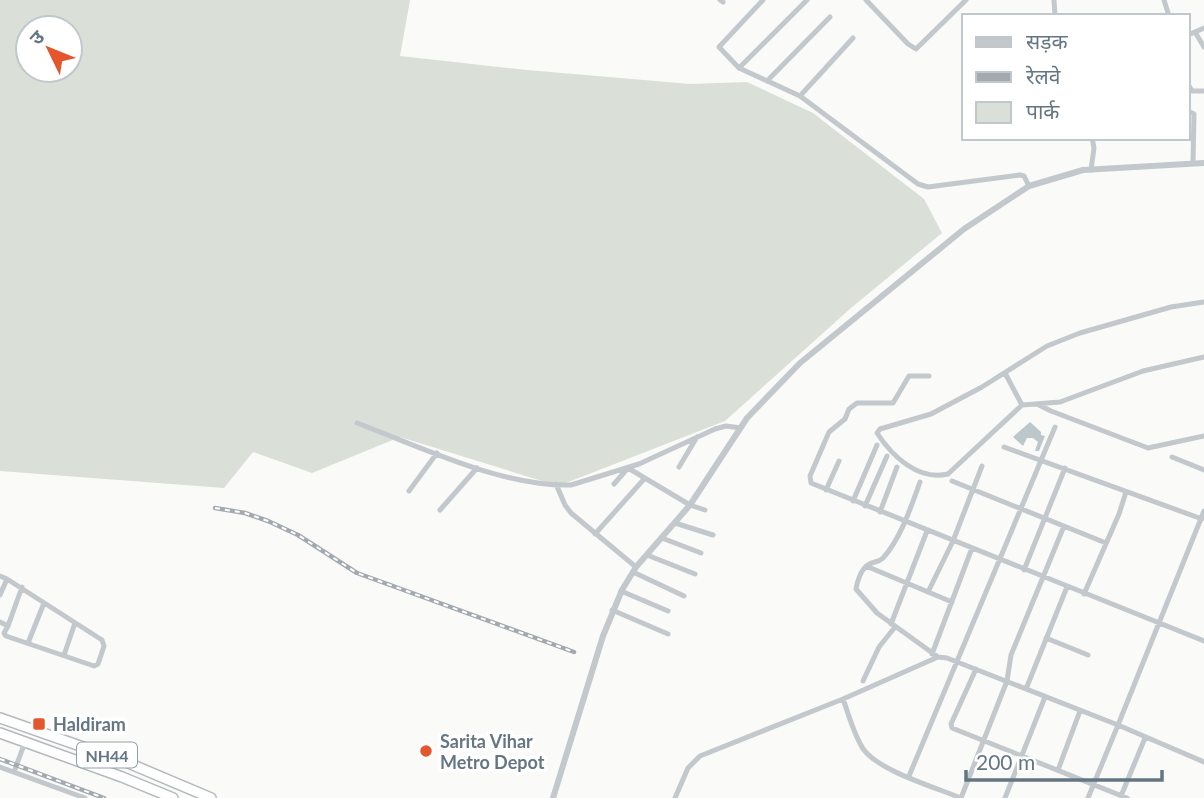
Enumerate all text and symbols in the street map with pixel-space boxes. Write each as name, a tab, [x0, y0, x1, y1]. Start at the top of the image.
north arrow	[14, 14, 84, 84]
legend	[962, 14, 1190, 140]
text: उ	[24, 25, 49, 49]
text: सड़क	[1026, 28, 1068, 53]
text: रेलवे	[1025, 63, 1061, 88]
text: पार्क	[1026, 98, 1060, 123]
place label: Haldiram	[53, 713, 126, 735]
marker: Haldiram	[31, 716, 47, 732]
place label: Sarita Vihar Metro Depot	[440, 730, 545, 773]
scale bar	[966, 738, 1162, 782]
road number: NH44	[77, 742, 137, 768]
marker: Sarita Vihar Metro Depot	[418, 743, 434, 759]
text: 200 m	[976, 749, 1035, 774]

